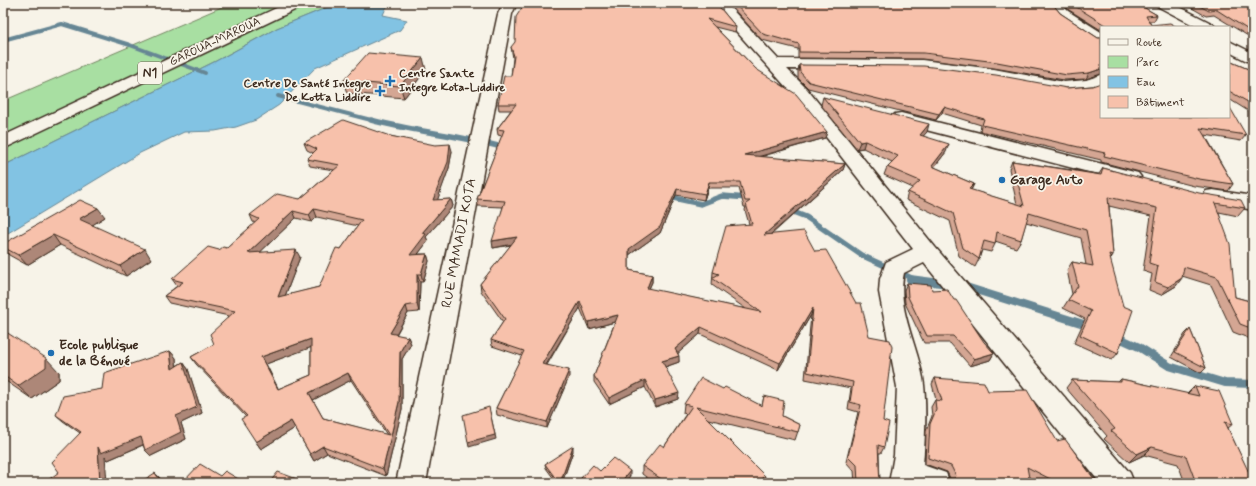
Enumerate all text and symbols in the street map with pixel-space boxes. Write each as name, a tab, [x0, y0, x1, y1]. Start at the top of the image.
street label: GAROUA-MAROUA	[167, 14, 263, 70]
legend	[1100, 26, 1230, 118]
text: Route	[1136, 35, 1162, 51]
text: Parc	[1136, 55, 1159, 71]
road number: N1	[138, 62, 162, 84]
place label: Centre Sante Integre Kota-Liddire	[399, 66, 505, 97]
marker: Centre Sante Integre Kota-Liddire	[384, 75, 396, 87]
text: Eau	[1136, 75, 1156, 91]
place label: Centre De Santé Integre De Kotta Liddire	[243, 76, 371, 106]
marker: Centre De Santé Integre De Kotta Liddire	[374, 85, 386, 97]
text: Bâtiment	[1136, 95, 1185, 111]
place label: Garage Auto	[1010, 171, 1083, 191]
marker: Garage Auto	[997, 175, 1007, 185]
street label: RUE MAMADI KOTA	[438, 177, 480, 309]
place label: Ecole publique de la Bénoué	[59, 336, 139, 370]
marker: Ecole publique de la Bénoué	[46, 348, 56, 358]

